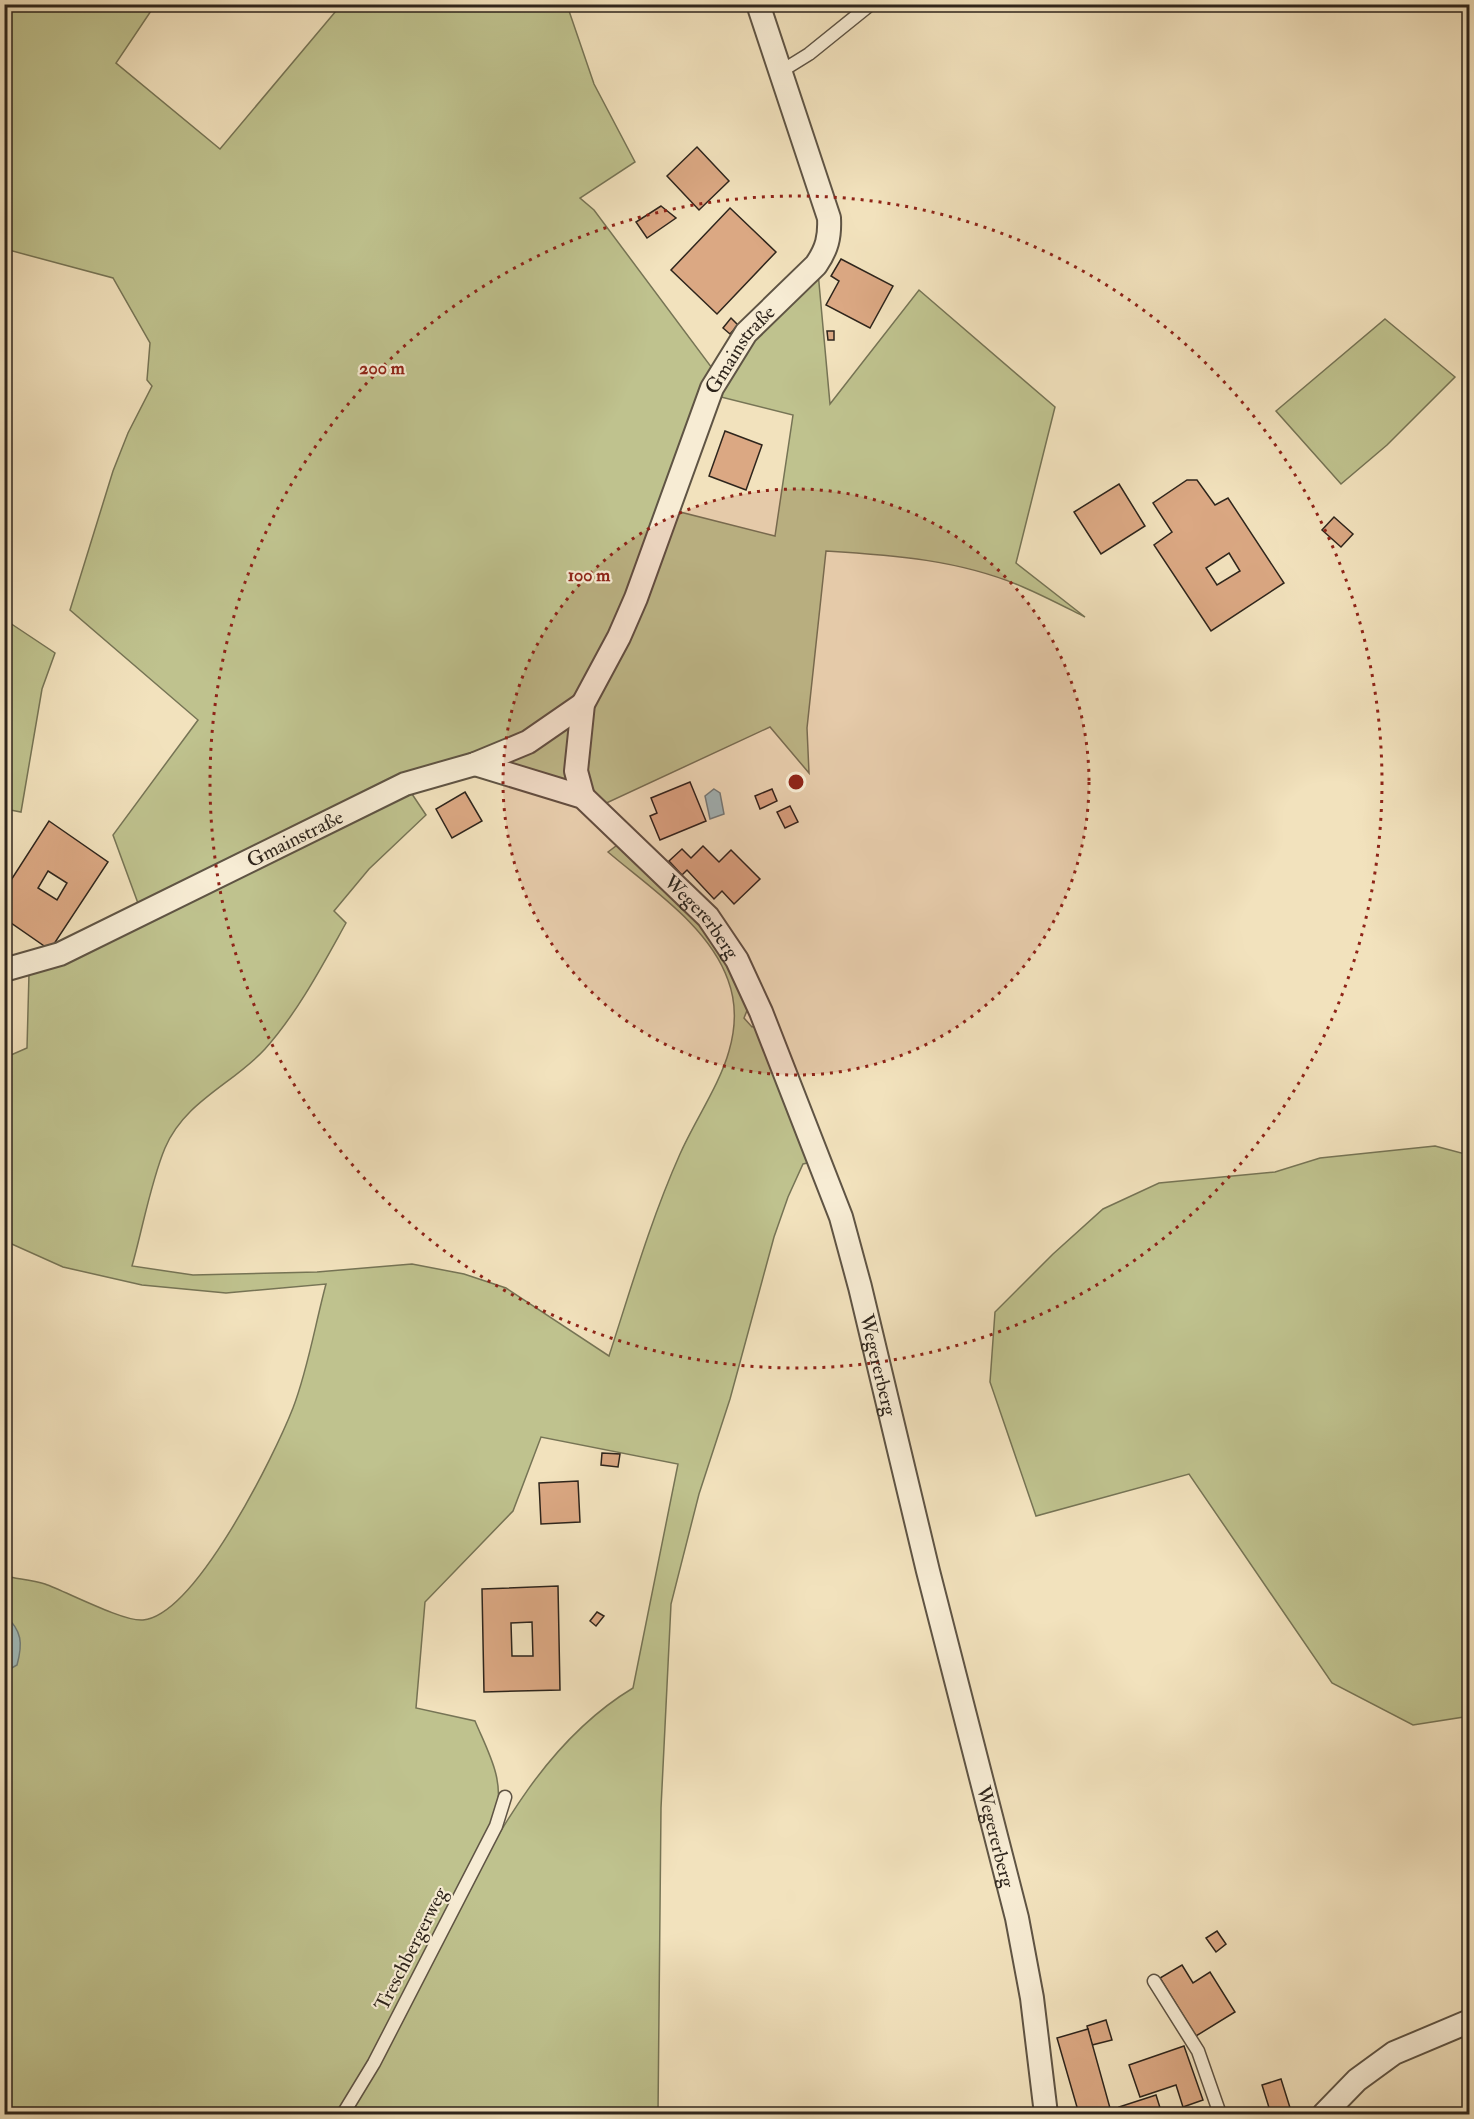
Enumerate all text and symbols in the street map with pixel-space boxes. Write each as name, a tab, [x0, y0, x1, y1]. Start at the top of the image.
street label: Gmainstraße	[699, 299, 780, 398]
text: 200 m	[359, 357, 406, 380]
text: 100 m	[568, 564, 611, 587]
centre of rings	[786, 772, 806, 792]
street label: Gmainstraße	[242, 804, 347, 873]
street label: Wegererberg	[658, 868, 746, 964]
street label: Wegererberg	[854, 1311, 903, 1419]
street label: Wegererberg	[971, 1782, 1021, 1891]
street label: Treschbergerweg	[369, 1882, 453, 2015]

